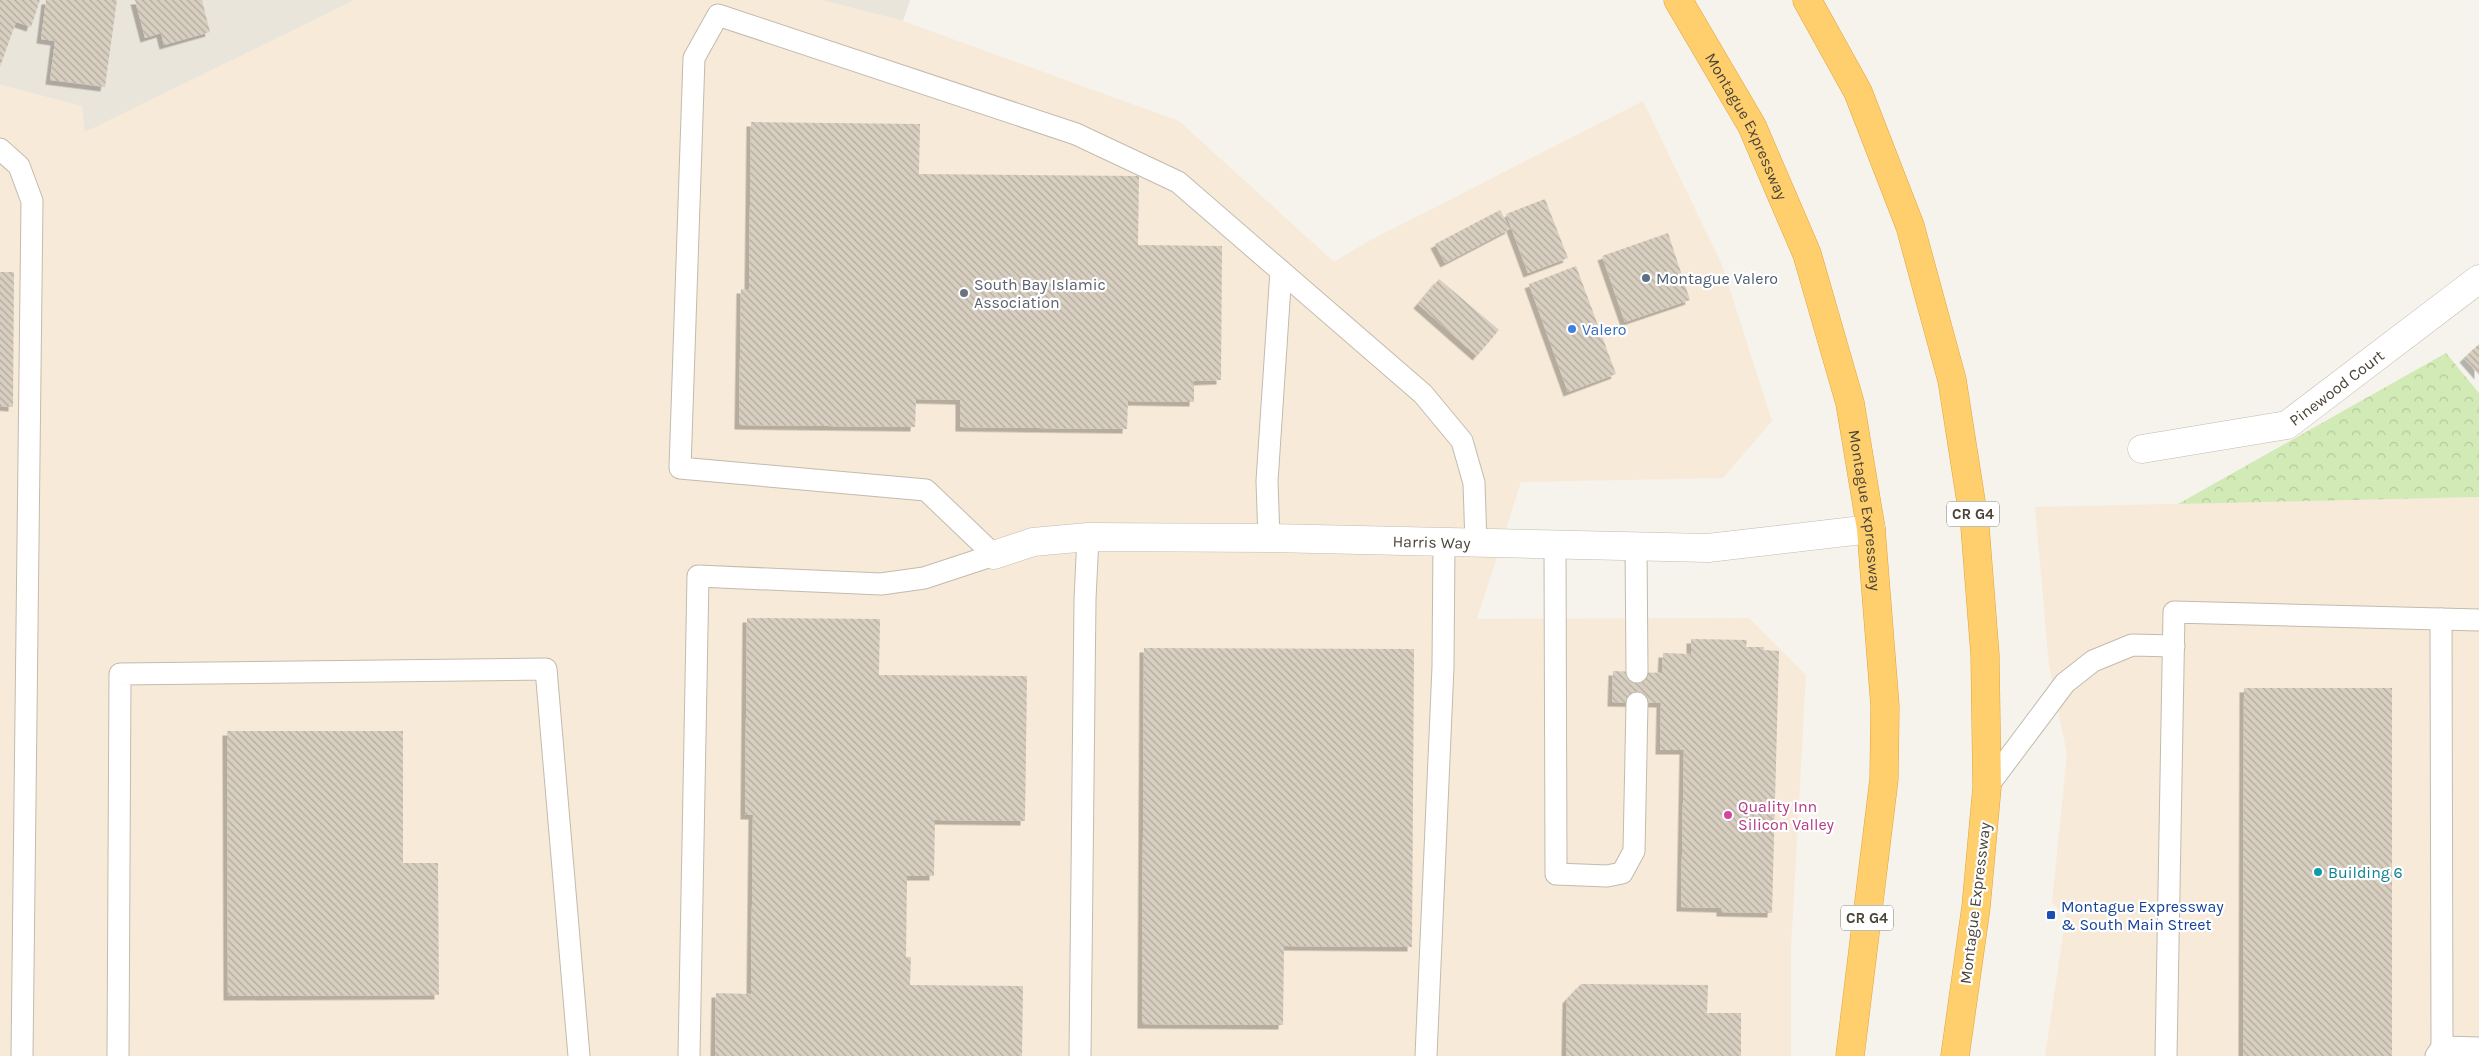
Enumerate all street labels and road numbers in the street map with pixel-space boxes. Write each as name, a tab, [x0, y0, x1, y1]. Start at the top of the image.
street label: Montague Expressway	[1701, 49, 1792, 203]
street label: Pinewood Court	[2285, 345, 2387, 430]
street label: Montague Expressway	[1845, 428, 1885, 592]
road number: CR G4	[1947, 502, 1999, 526]
street label: Harris Way	[1392, 531, 1471, 552]
street label: Montague Expressway	[1956, 821, 1994, 985]
road number: CR G4	[1841, 906, 1893, 930]

